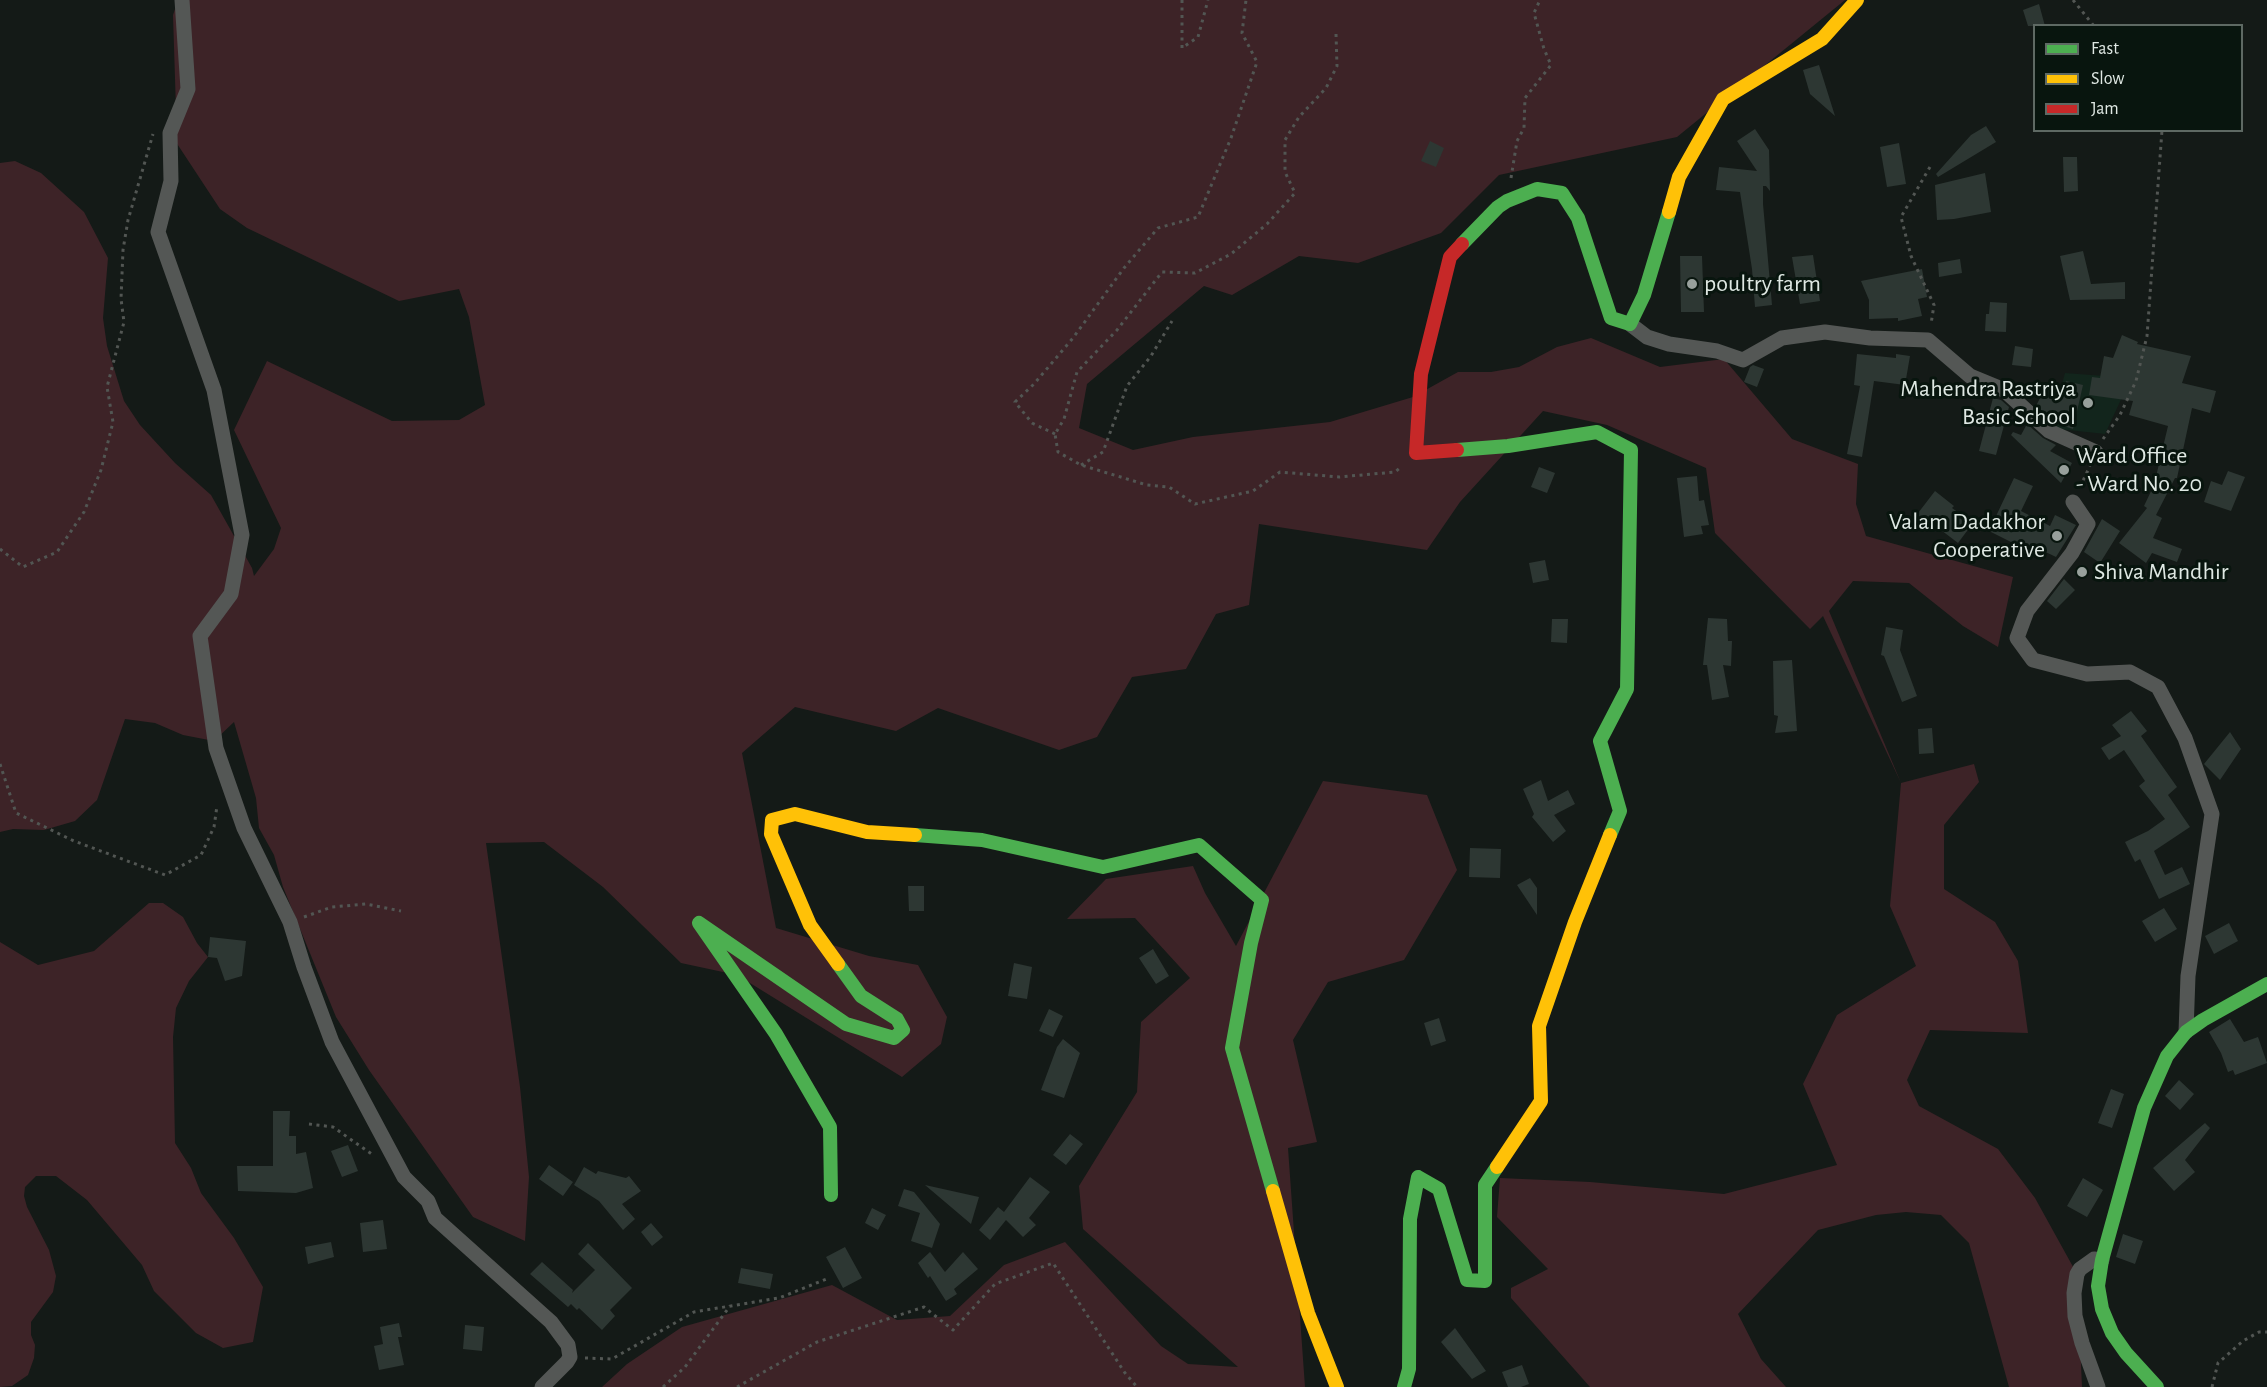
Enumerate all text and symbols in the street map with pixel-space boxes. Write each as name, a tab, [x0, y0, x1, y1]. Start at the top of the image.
legend	[2033, 24, 2243, 132]
text: Fast	[2091, 40, 2119, 58]
text: Slow	[2091, 70, 2124, 88]
text: Jam	[2091, 100, 2119, 118]
place label: poultry farm	[1704, 270, 1821, 298]
marker: poultry farm	[1685, 277, 1699, 291]
place label: Mahendra Rastriya Basic School	[1900, 375, 2076, 431]
marker: Mahendra Rastriya Basic School	[2081, 396, 2095, 410]
place label: Ward Office - Ward No. 20	[2076, 442, 2202, 498]
marker: Ward Office - Ward No. 20	[2057, 463, 2071, 477]
place label: Valam Dadakhor Cooperative	[1889, 508, 2045, 564]
marker: Valam Dadakhor Cooperative	[2050, 529, 2064, 543]
place label: Shiva Mandhir	[2094, 558, 2229, 586]
marker: Shiva Mandhir	[2075, 565, 2089, 579]

